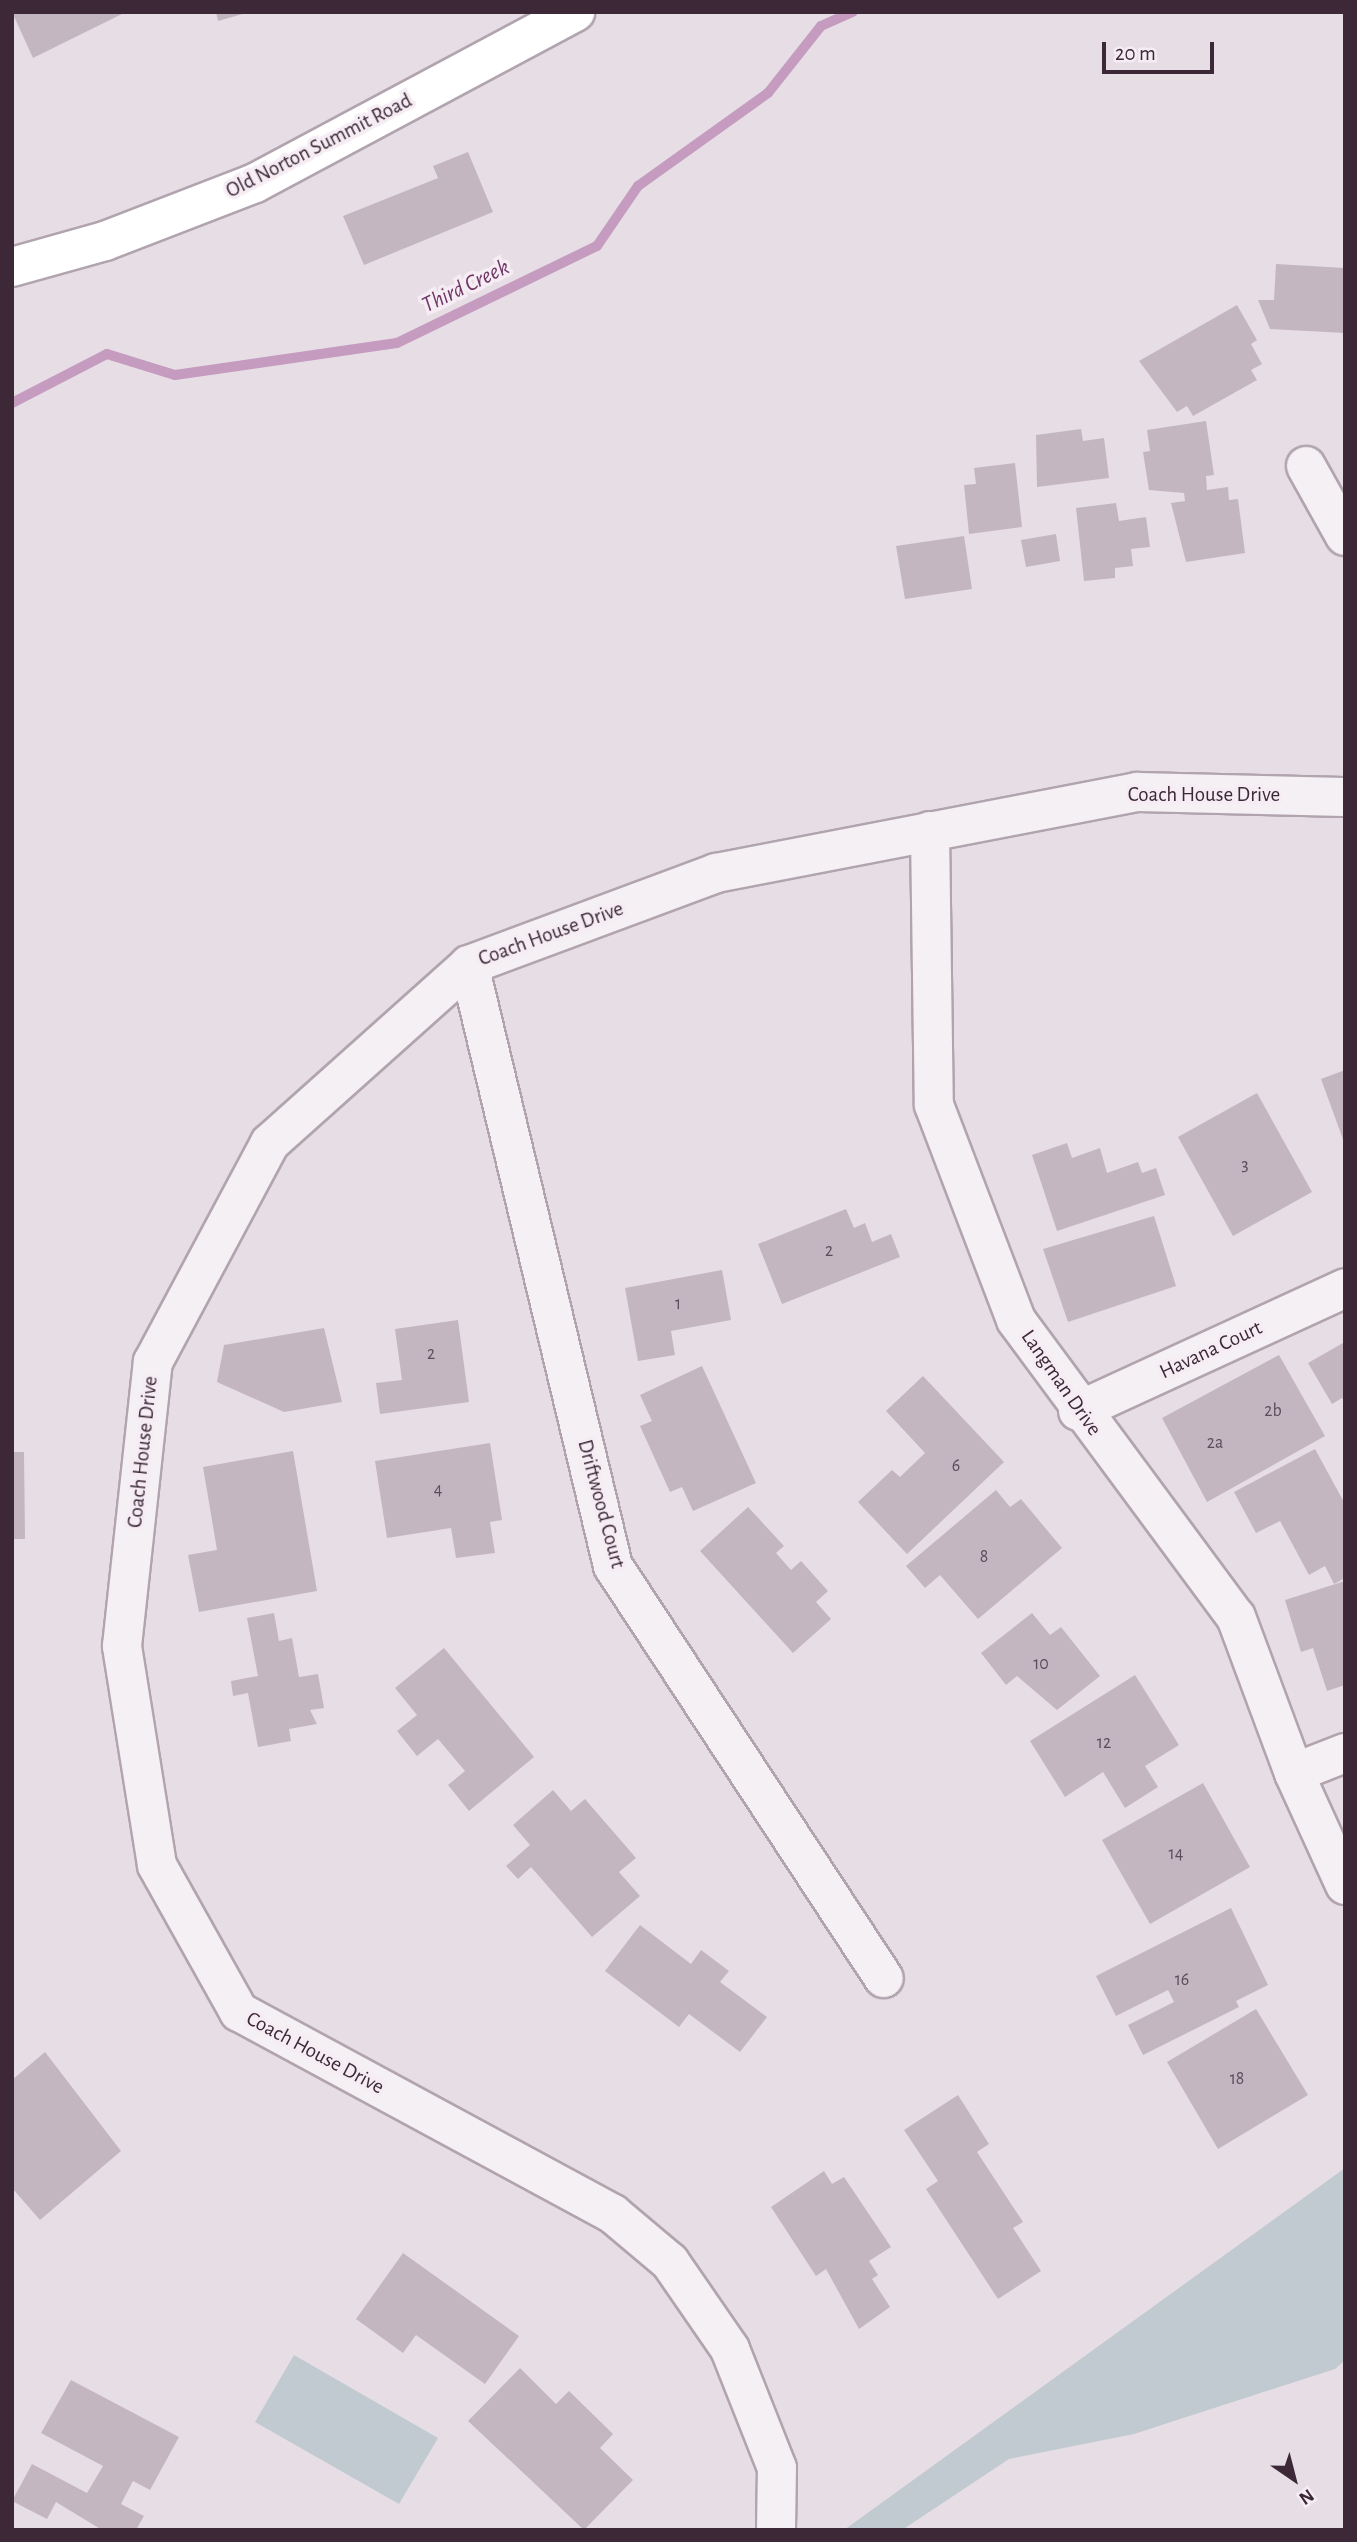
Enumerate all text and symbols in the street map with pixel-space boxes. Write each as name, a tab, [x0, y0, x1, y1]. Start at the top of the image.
scale bar	[1105, 28, 1217, 72]
text: 20 m	[1115, 43, 1156, 64]
street label: Old Norton Summit Road	[222, 88, 416, 204]
water label: Third Creek	[418, 254, 514, 320]
street label: Coach House Drive	[1128, 782, 1280, 808]
street label: Coach House Drive	[475, 896, 627, 972]
house number: 3	[1241, 1154, 1249, 1176]
house number: 2	[825, 1240, 833, 1262]
house number: 1	[675, 1293, 681, 1315]
street label: Havana Court	[1156, 1315, 1266, 1385]
street label: Langman Drive	[1015, 1325, 1107, 1441]
house number: 2	[427, 1343, 435, 1365]
street label: Coach House Drive	[122, 1375, 164, 1529]
house number: 2b	[1264, 1400, 1282, 1422]
house number: 2a	[1207, 1432, 1223, 1454]
street label: Driftwood Court	[572, 1437, 630, 1571]
house number: 6	[952, 1455, 960, 1477]
house number: 4	[434, 1479, 442, 1501]
house number: 8	[980, 1546, 988, 1568]
house number: 10	[1033, 1653, 1049, 1675]
house number: 12	[1097, 1732, 1111, 1754]
house number: 14	[1169, 1843, 1183, 1865]
house number: 16	[1175, 1969, 1189, 1991]
street label: Coach House Drive	[242, 2006, 388, 2100]
house number: 18	[1230, 2068, 1244, 2090]
north arrow	[1259, 2444, 1329, 2514]
text: N	[1295, 2485, 1317, 2508]

